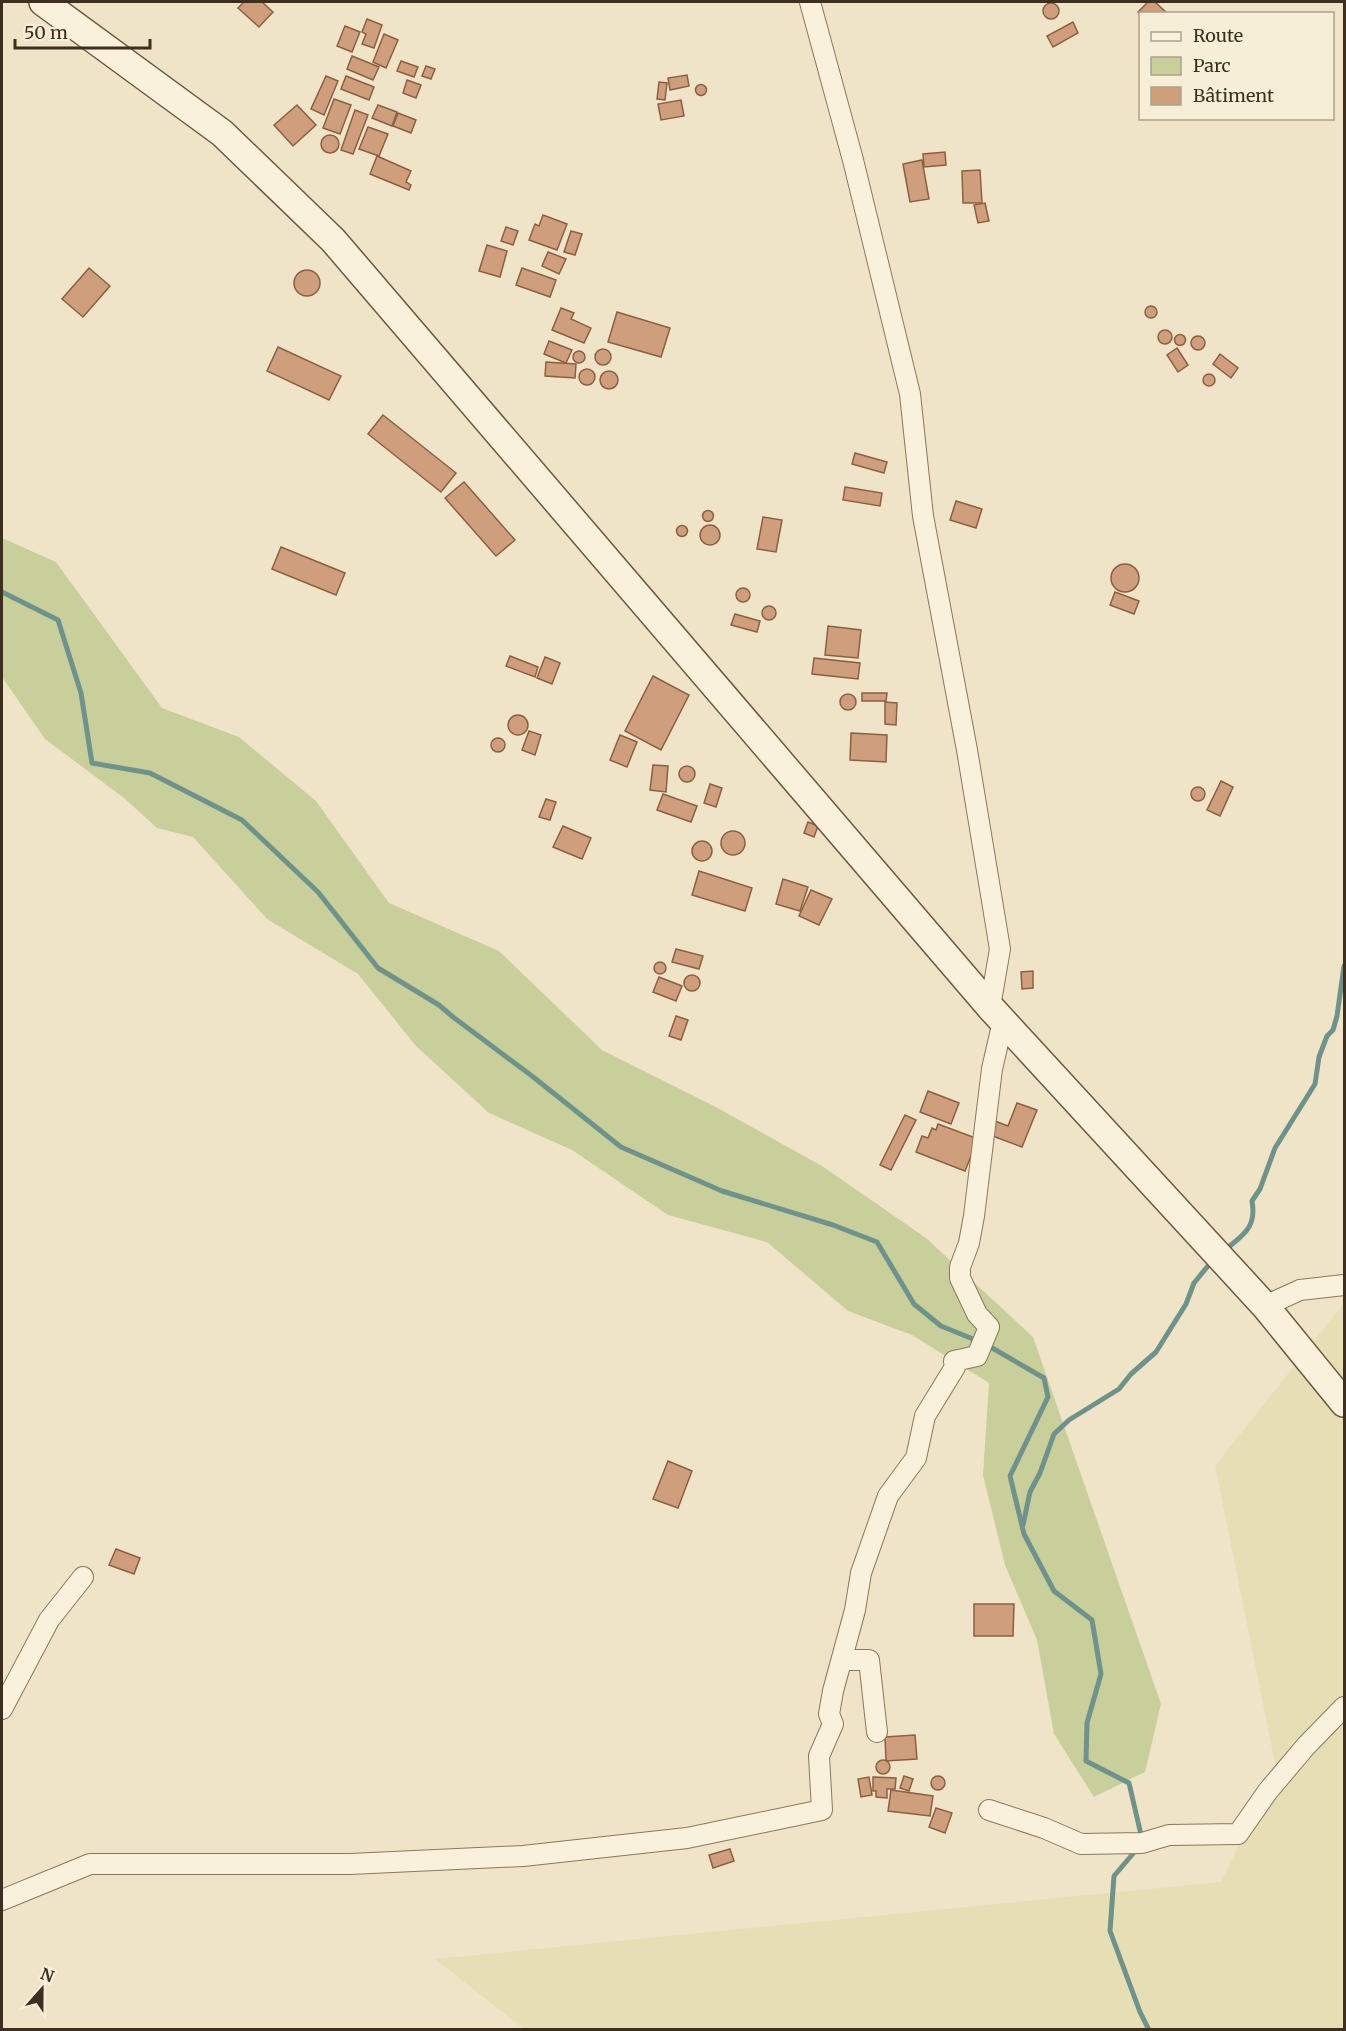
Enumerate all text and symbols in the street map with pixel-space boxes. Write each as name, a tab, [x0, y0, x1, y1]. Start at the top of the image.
scale bar	[15, 12, 150, 50]
legend	[1139, 12, 1334, 120]
text: 50 m	[24, 21, 68, 44]
text: Route	[1193, 24, 1243, 47]
text: Parc	[1193, 54, 1231, 77]
text: Bâtiment	[1193, 84, 1274, 107]
north arrow	[12, 1959, 72, 2019]
text: N	[38, 1963, 57, 1987]

